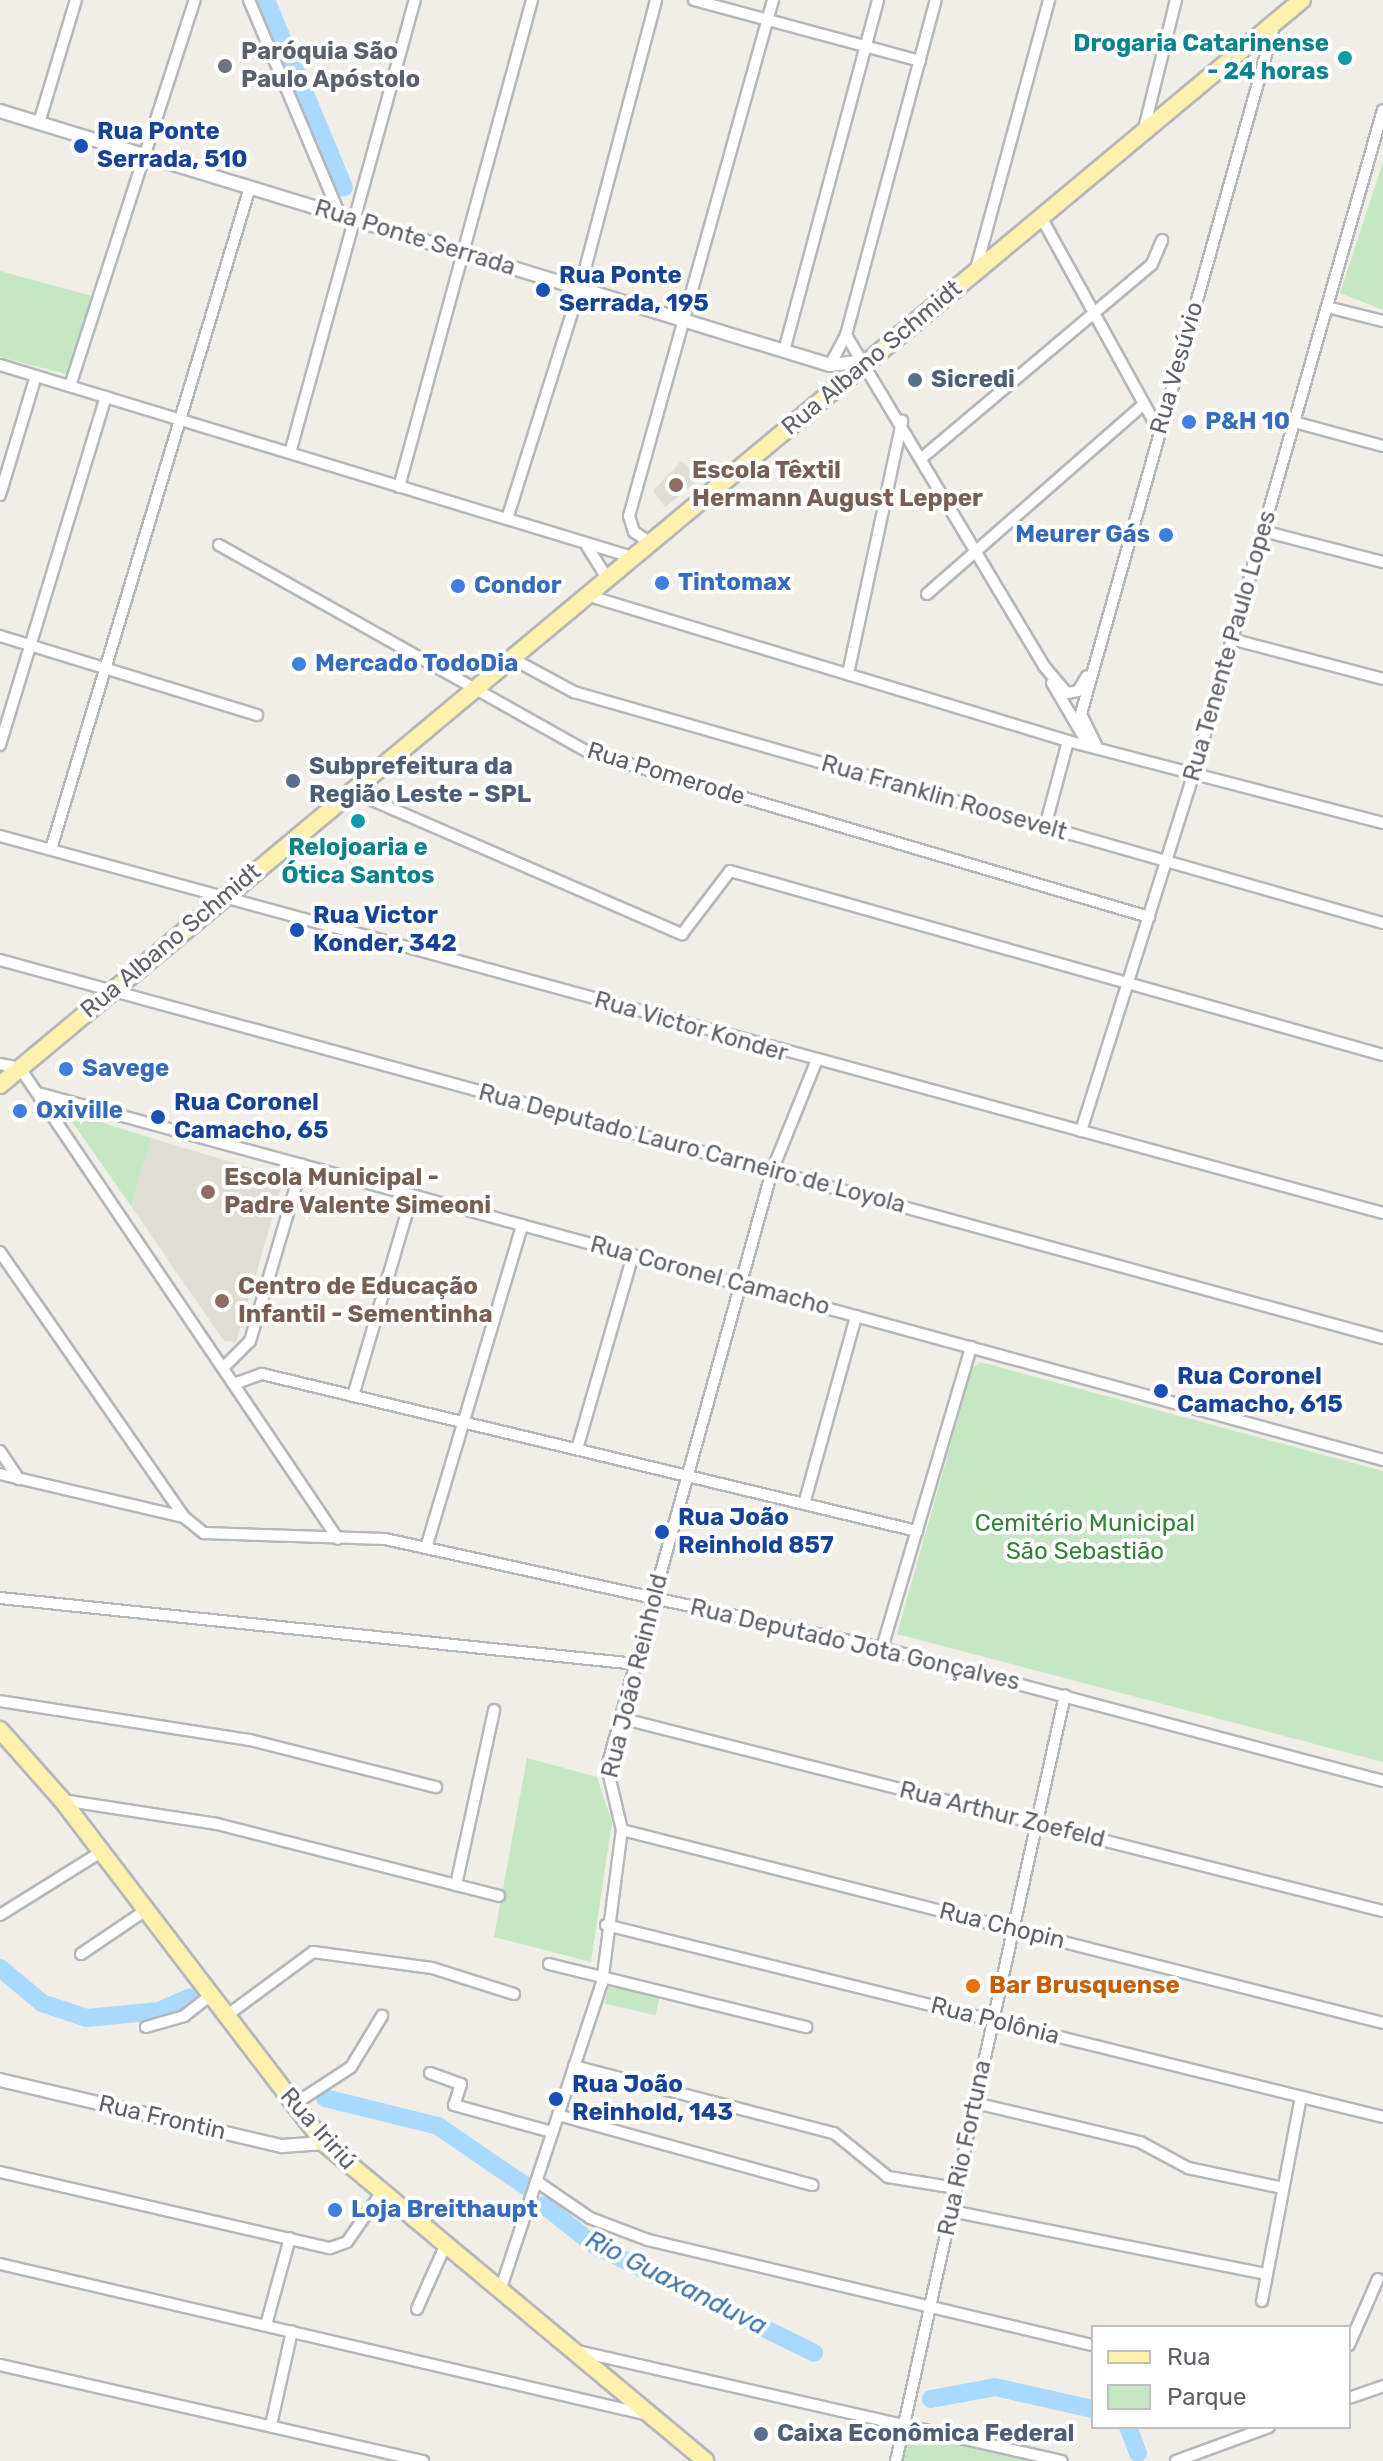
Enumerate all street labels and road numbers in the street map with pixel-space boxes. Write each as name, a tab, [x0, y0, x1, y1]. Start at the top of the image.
street label: Rua Ponte Serrada	[311, 194, 519, 282]
street label: Rua Albano Schmidt	[776, 274, 968, 442]
street label: Rua Vesúvio	[1144, 298, 1210, 438]
street label: Rua Tenente Paulo Lopes	[1177, 507, 1283, 785]
street label: Rua Pomerode	[584, 736, 748, 812]
street label: Rua Franklin Roosevelt	[818, 749, 1070, 847]
street label: Rua Albano Schmidt	[75, 857, 267, 1025]
street label: Rua Victor Konder	[590, 985, 792, 1069]
street label: Rua Deputado Lauro Carneiro de Loyola	[475, 1078, 909, 1220]
street label: Rua Coronel Camacho	[587, 1230, 833, 1322]
street label: Rua João Reinhold	[596, 1571, 674, 1781]
street label: Rua Deputado Jota Gonçalves	[687, 1593, 1023, 1697]
street label: Rua Arthur Zoefeld	[896, 1775, 1108, 1855]
street label: Rua Chopin	[936, 1897, 1068, 1955]
street label: Rua Polônia	[928, 1991, 1062, 2051]
street label: Rua Rio Fortuna	[932, 2058, 998, 2238]
street label: Rua Iririú	[274, 2082, 362, 2176]
street label: Rua Frontin	[96, 2089, 228, 2147]

